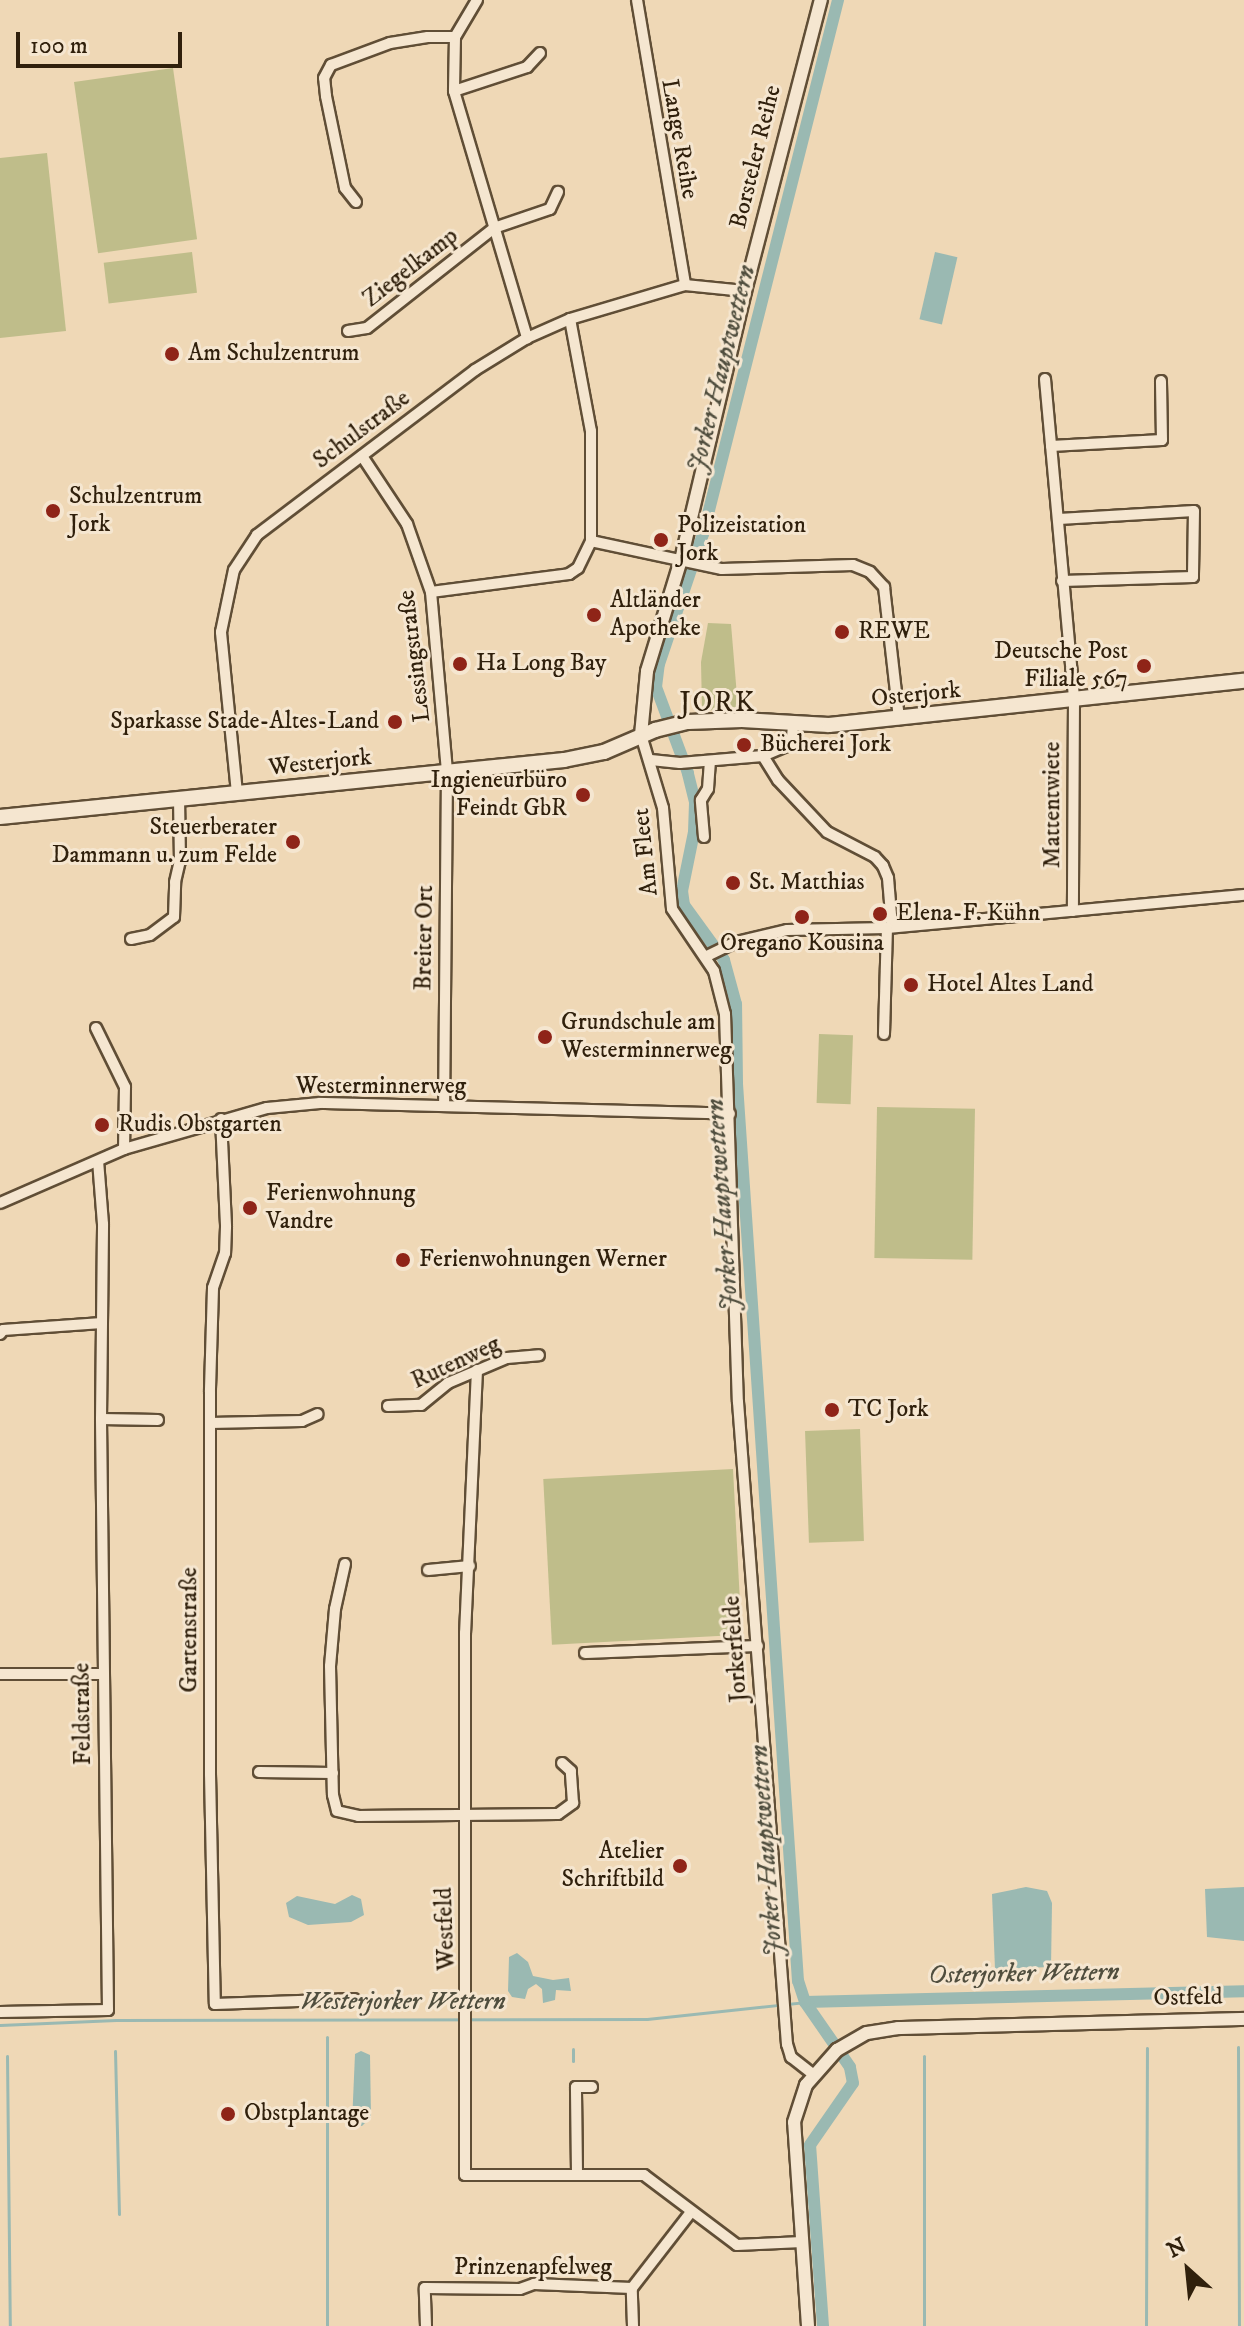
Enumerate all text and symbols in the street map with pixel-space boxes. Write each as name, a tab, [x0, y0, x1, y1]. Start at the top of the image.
scale bar	[20, 16, 186, 66]
text: 100 m	[30, 31, 88, 61]
street label: Lange Reihe	[654, 77, 704, 201]
street label: Borsteler Reihe	[724, 82, 788, 232]
street label: Ziegelkamp	[358, 222, 464, 314]
water label: Jorker Hauptwettern	[681, 262, 763, 476]
place label: Am Schulzentrum	[188, 340, 360, 368]
marker: Am Schulzentrum	[163, 345, 181, 363]
street label: Schulstraße	[308, 384, 416, 476]
place label: Schulzentrum Jork	[69, 483, 202, 539]
marker: Schulzentrum Jork	[44, 502, 62, 520]
place label: Polizeistation Jork	[677, 512, 806, 568]
marker: Polizeistation Jork	[652, 531, 670, 549]
place label: Altländer Apotheke	[610, 587, 701, 643]
street label: Lessingstraße	[393, 588, 437, 724]
marker: Altländer Apotheke	[585, 606, 603, 624]
place label: REWE	[858, 618, 930, 646]
marker: REWE	[833, 623, 851, 641]
place label: Deutsche Post Filiale 567	[994, 638, 1128, 694]
place label: Ha Long Bay	[476, 650, 606, 678]
marker: Ha Long Bay	[451, 655, 469, 673]
marker: Deutsche Post Filiale 567	[1135, 657, 1153, 675]
street label: Osterjork	[870, 676, 962, 714]
district label: JORK	[680, 686, 756, 720]
place label: Sparkasse Stade-Altes-Land	[110, 708, 379, 736]
marker: Sparkasse Stade-Altes-Land	[386, 713, 404, 731]
place label: Bücherei Jork	[760, 731, 891, 759]
marker: Bücherei Jork	[735, 736, 753, 754]
street label: Mattentwiete	[1039, 742, 1067, 868]
street label: Westerjork	[267, 743, 373, 783]
place label: Ingieneurbüro Feindt GbR	[430, 767, 567, 823]
marker: Ingieneurbüro Feindt GbR	[574, 786, 592, 804]
street label: Am Fleet	[627, 807, 665, 897]
place label: Steuerberater Dammann u. zum Felde	[52, 814, 277, 870]
marker: Steuerberater Dammann u. zum Felde	[284, 833, 302, 851]
place label: St. Matthias	[749, 869, 865, 897]
marker: St. Matthias	[724, 874, 742, 892]
street label: Breiter Ort	[410, 885, 440, 991]
place label: Elena-F. Kühn	[896, 900, 1040, 928]
marker: Elena-F. Kühn	[871, 905, 889, 923]
marker: Oregano Kousina	[793, 908, 811, 926]
place label: Oregano Kousina	[720, 930, 884, 958]
place label: Hotel Altes Land	[927, 971, 1094, 999]
marker: Hotel Altes Land	[902, 976, 920, 994]
place label: Grundschule am Westerminnerweg	[561, 1009, 732, 1065]
marker: Grundschule am Westerminnerweg	[536, 1028, 554, 1046]
street label: Westerminnerweg	[296, 1073, 466, 1101]
water label: Jorker Hauptwettern	[700, 1098, 746, 1312]
place label: Rudis Obstgarten	[118, 1111, 282, 1139]
marker: Rudis Obstgarten	[93, 1116, 111, 1134]
place label: Ferienwohnung Vandre	[266, 1180, 415, 1236]
marker: Ferienwohnung Vandre	[241, 1199, 259, 1217]
place label: Ferienwohnungen Werner	[419, 1246, 667, 1274]
marker: Ferienwohnungen Werner	[394, 1251, 412, 1269]
street label: Rutenweg	[407, 1330, 505, 1396]
place label: TC Jork	[848, 1396, 929, 1424]
marker: TC Jork	[823, 1401, 841, 1419]
street label: Gartenstraße	[176, 1567, 204, 1693]
street label: Jorkerfelde	[718, 1595, 754, 1703]
street label: Feldstraße	[68, 1662, 98, 1766]
water label: Jorker Hauptwettern	[744, 1744, 790, 1958]
place label: Atelier Schriftbild	[561, 1838, 664, 1894]
marker: Atelier Schriftbild	[671, 1857, 689, 1875]
street label: Westfeld	[430, 1887, 462, 1971]
water label: Osterjorker Wettern	[928, 1957, 1120, 1991]
street label: Ostfeld	[1153, 1983, 1223, 2013]
water label: Westerjorker Wettern	[300, 1986, 506, 2018]
place label: Obstplantage	[244, 2100, 369, 2128]
marker: Obstplantage	[219, 2105, 237, 2123]
north arrow	[1148, 2230, 1228, 2310]
text: N	[1163, 2232, 1191, 2264]
street label: Prinzenapfelweg	[454, 2254, 612, 2282]

